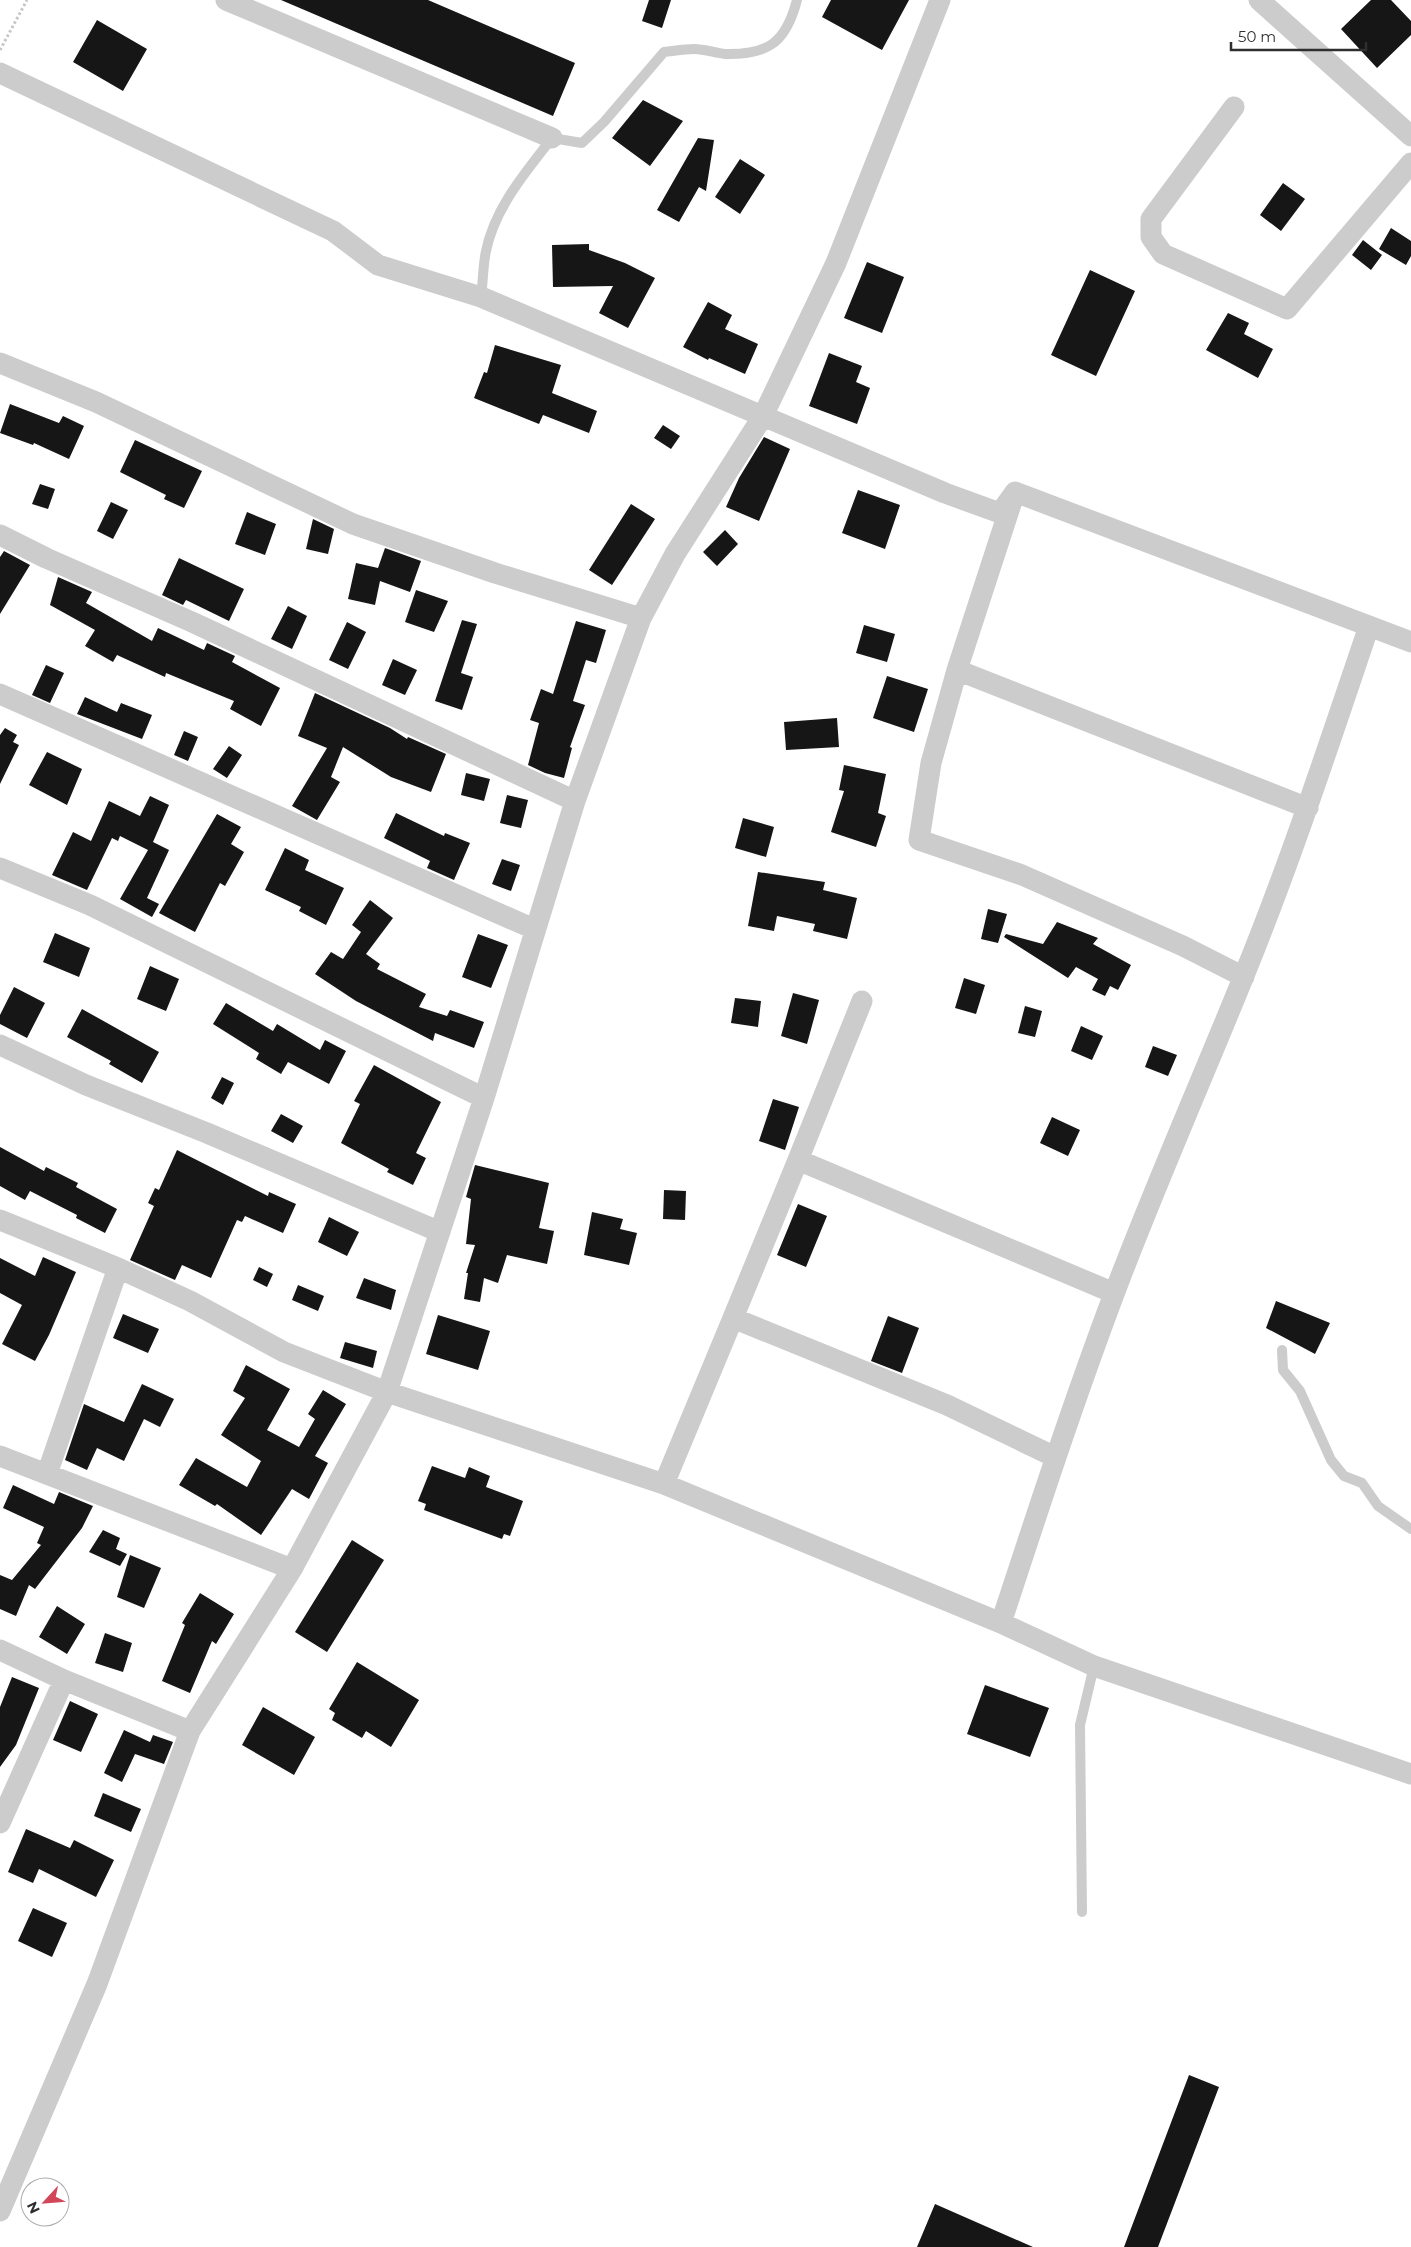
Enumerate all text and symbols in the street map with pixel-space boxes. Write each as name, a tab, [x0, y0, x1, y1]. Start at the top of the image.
scale bar	[1231, 20, 1366, 52]
text: 50 m	[1238, 27, 1276, 46]
north arrow	[20, 2177, 70, 2227]
text: N	[23, 2199, 44, 2217]

